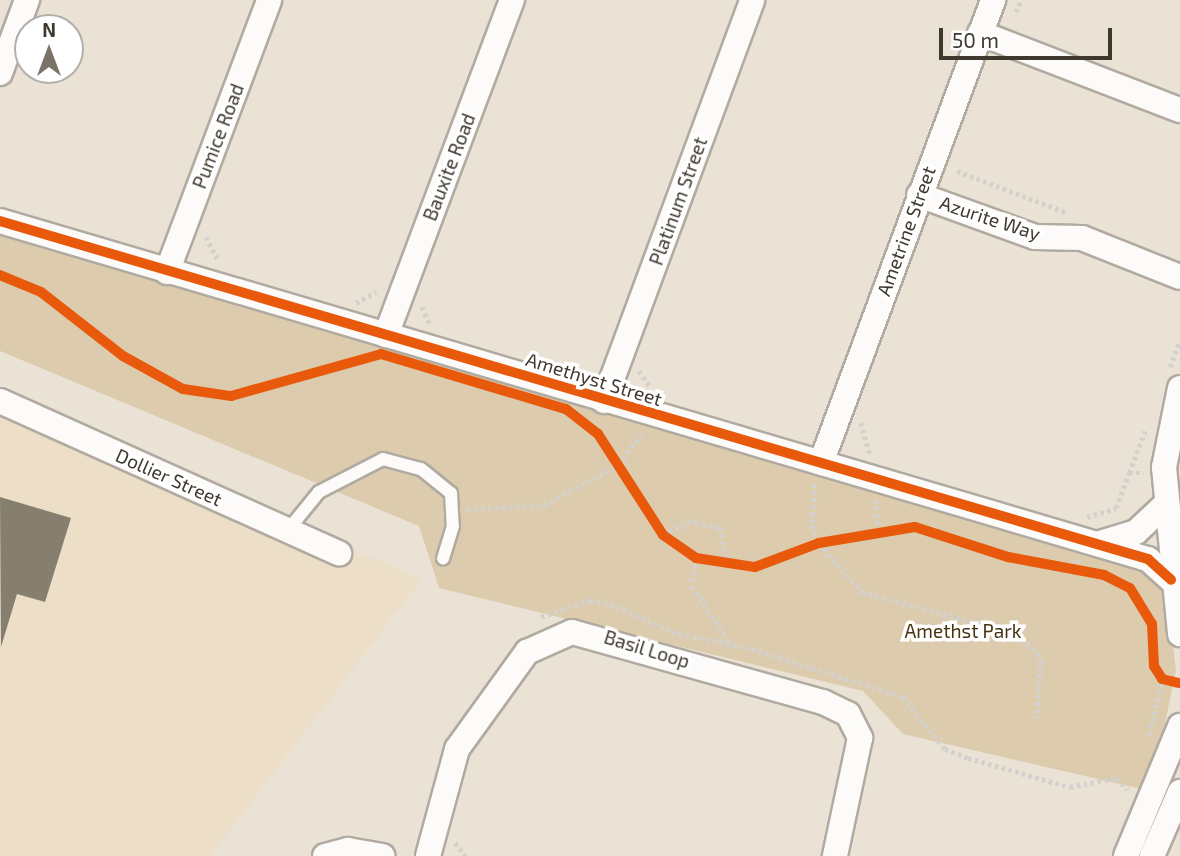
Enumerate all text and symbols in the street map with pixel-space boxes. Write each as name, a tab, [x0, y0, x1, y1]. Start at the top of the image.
north arrow	[14, 14, 84, 84]
scale bar	[942, 14, 1115, 58]
text: N	[42, 18, 56, 41]
text: 50 m	[952, 27, 999, 52]
street label: Pumice Road	[188, 80, 248, 192]
street label: Bauxite Road	[418, 110, 480, 224]
street label: Platinum Street	[644, 134, 712, 268]
street label: Ametrine Street	[872, 163, 940, 299]
street label: Azurite Way	[937, 191, 1043, 245]
street label: Amethyst Street	[523, 347, 665, 411]
street label: Dollier Street	[112, 443, 226, 511]
park label: Amethst Park	[905, 620, 1021, 642]
street label: Basil Loop	[601, 625, 693, 673]

